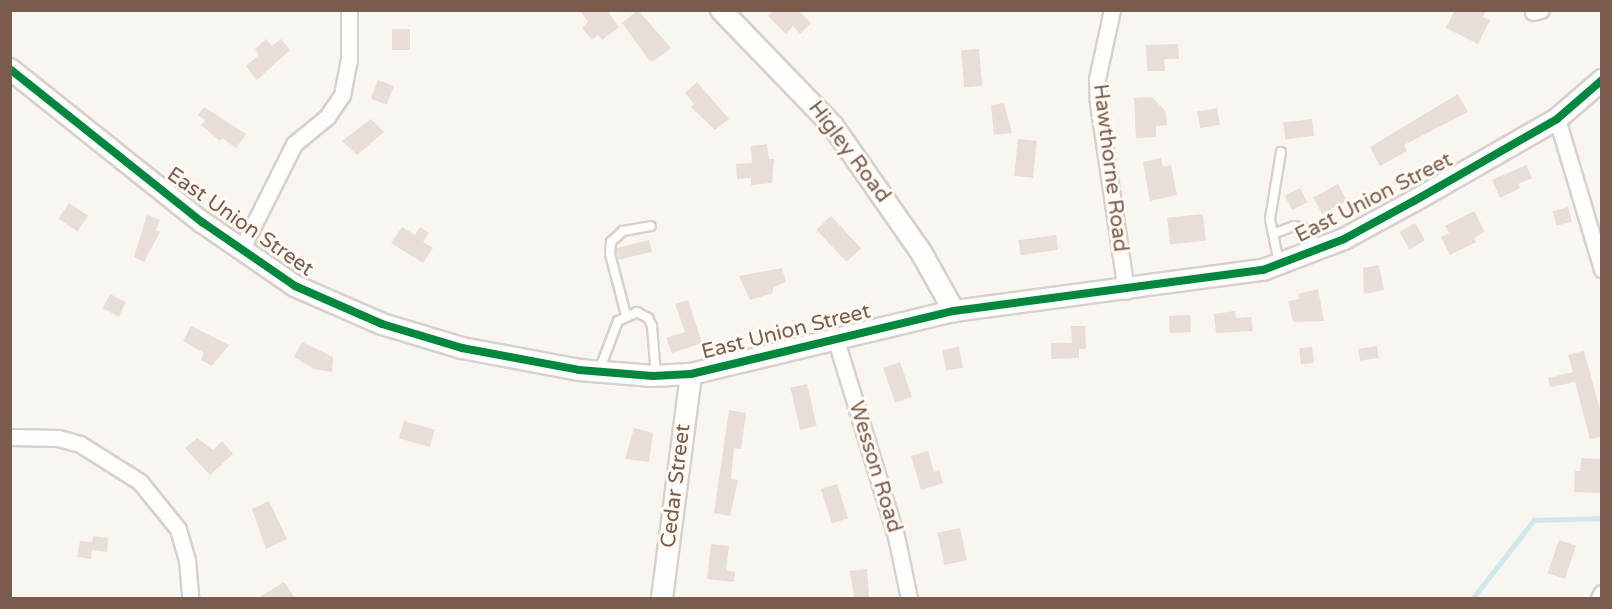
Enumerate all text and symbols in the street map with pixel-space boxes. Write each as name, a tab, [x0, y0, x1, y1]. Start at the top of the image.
street label: Hawthorne Road	[1087, 83, 1133, 253]
street label: Higley Road	[803, 96, 895, 208]
street label: East Union Street	[1291, 147, 1457, 249]
street label: East Union Street	[162, 162, 318, 282]
street label: East Union Street	[699, 299, 873, 365]
street label: Wesson Road	[843, 398, 907, 536]
street label: Cedar Street	[656, 423, 696, 549]

